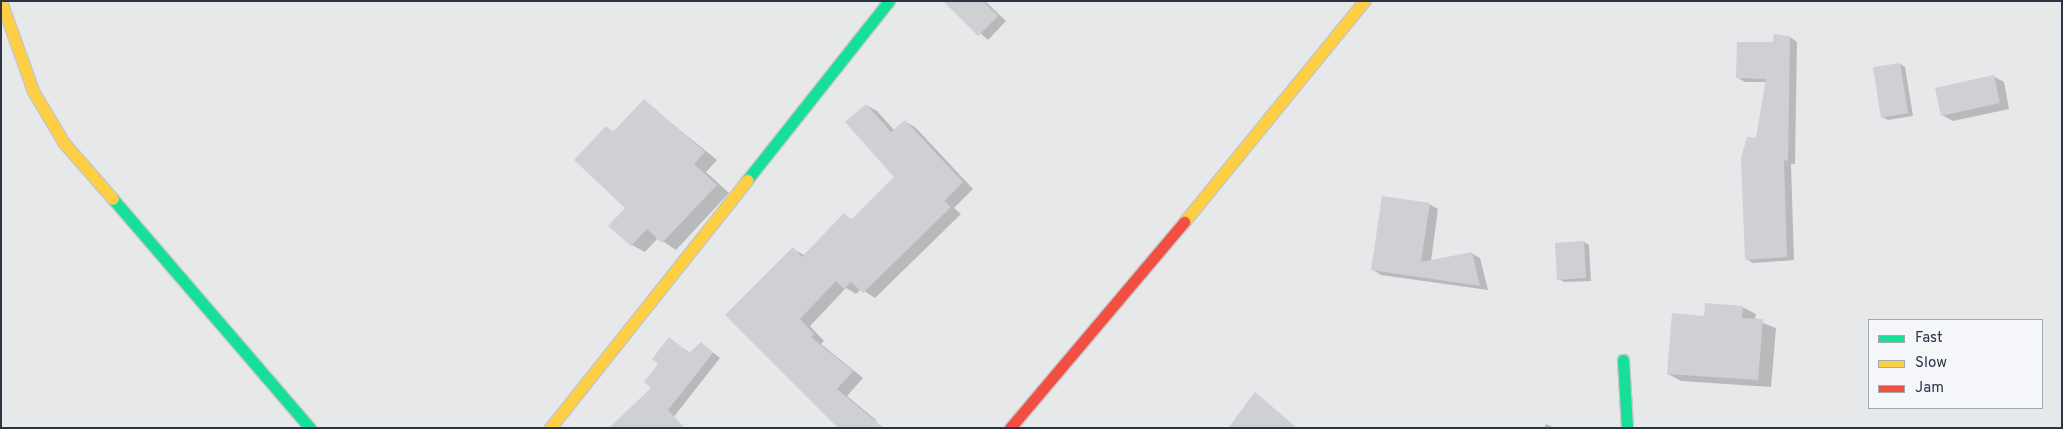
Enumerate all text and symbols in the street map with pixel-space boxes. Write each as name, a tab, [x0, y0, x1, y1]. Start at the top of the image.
legend	[1868, 319, 2043, 409]
text: Fast	[1915, 329, 1943, 348]
text: Slow	[1915, 354, 1947, 373]
text: Jam	[1915, 379, 1944, 398]

